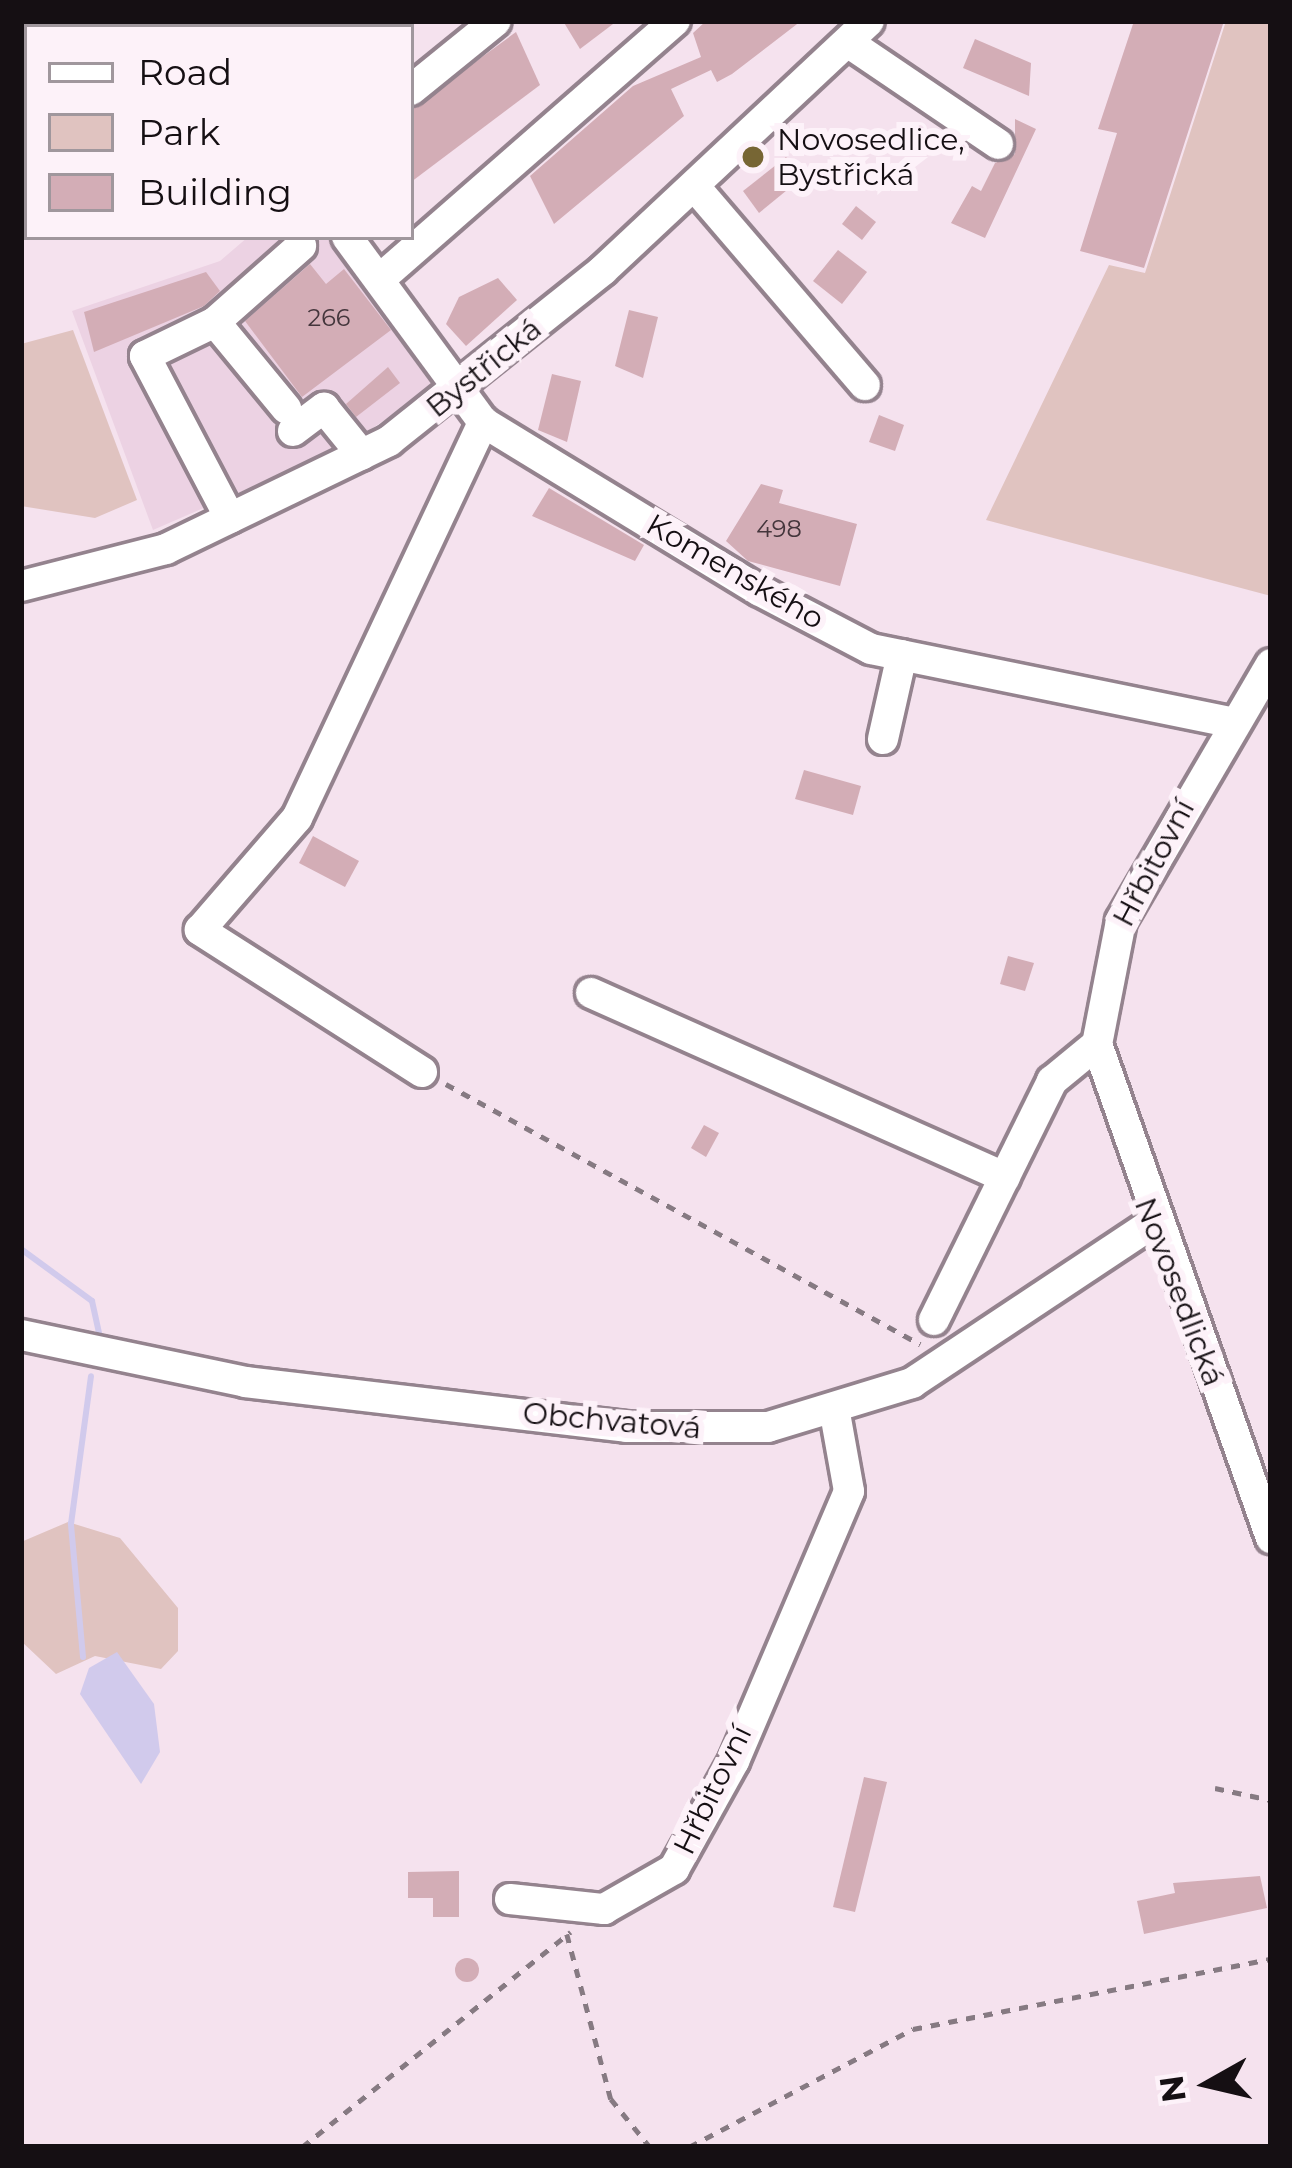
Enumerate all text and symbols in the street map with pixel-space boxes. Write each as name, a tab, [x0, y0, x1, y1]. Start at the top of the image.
legend	[24, 24, 414, 240]
text: Road	[138, 50, 232, 94]
text: Park	[138, 110, 220, 154]
place label: Novosedlice, Bystřická	[777, 122, 965, 192]
marker: Novosedlice, Bystřická	[740, 144, 766, 170]
text: Building	[138, 170, 292, 214]
house number: 266	[308, 304, 350, 332]
street label: Bystřická	[419, 311, 549, 425]
street label: Komenského	[640, 507, 830, 637]
house number: 498	[756, 515, 802, 543]
street label: Hřbitovní	[1105, 793, 1203, 933]
street label: Novosedlická	[1127, 1193, 1231, 1391]
street label: Obchvatová	[521, 1395, 703, 1447]
street label: Hřbitovní	[666, 1720, 760, 1860]
north arrow	[1148, 2024, 1268, 2144]
text: N	[1151, 2073, 1194, 2105]

